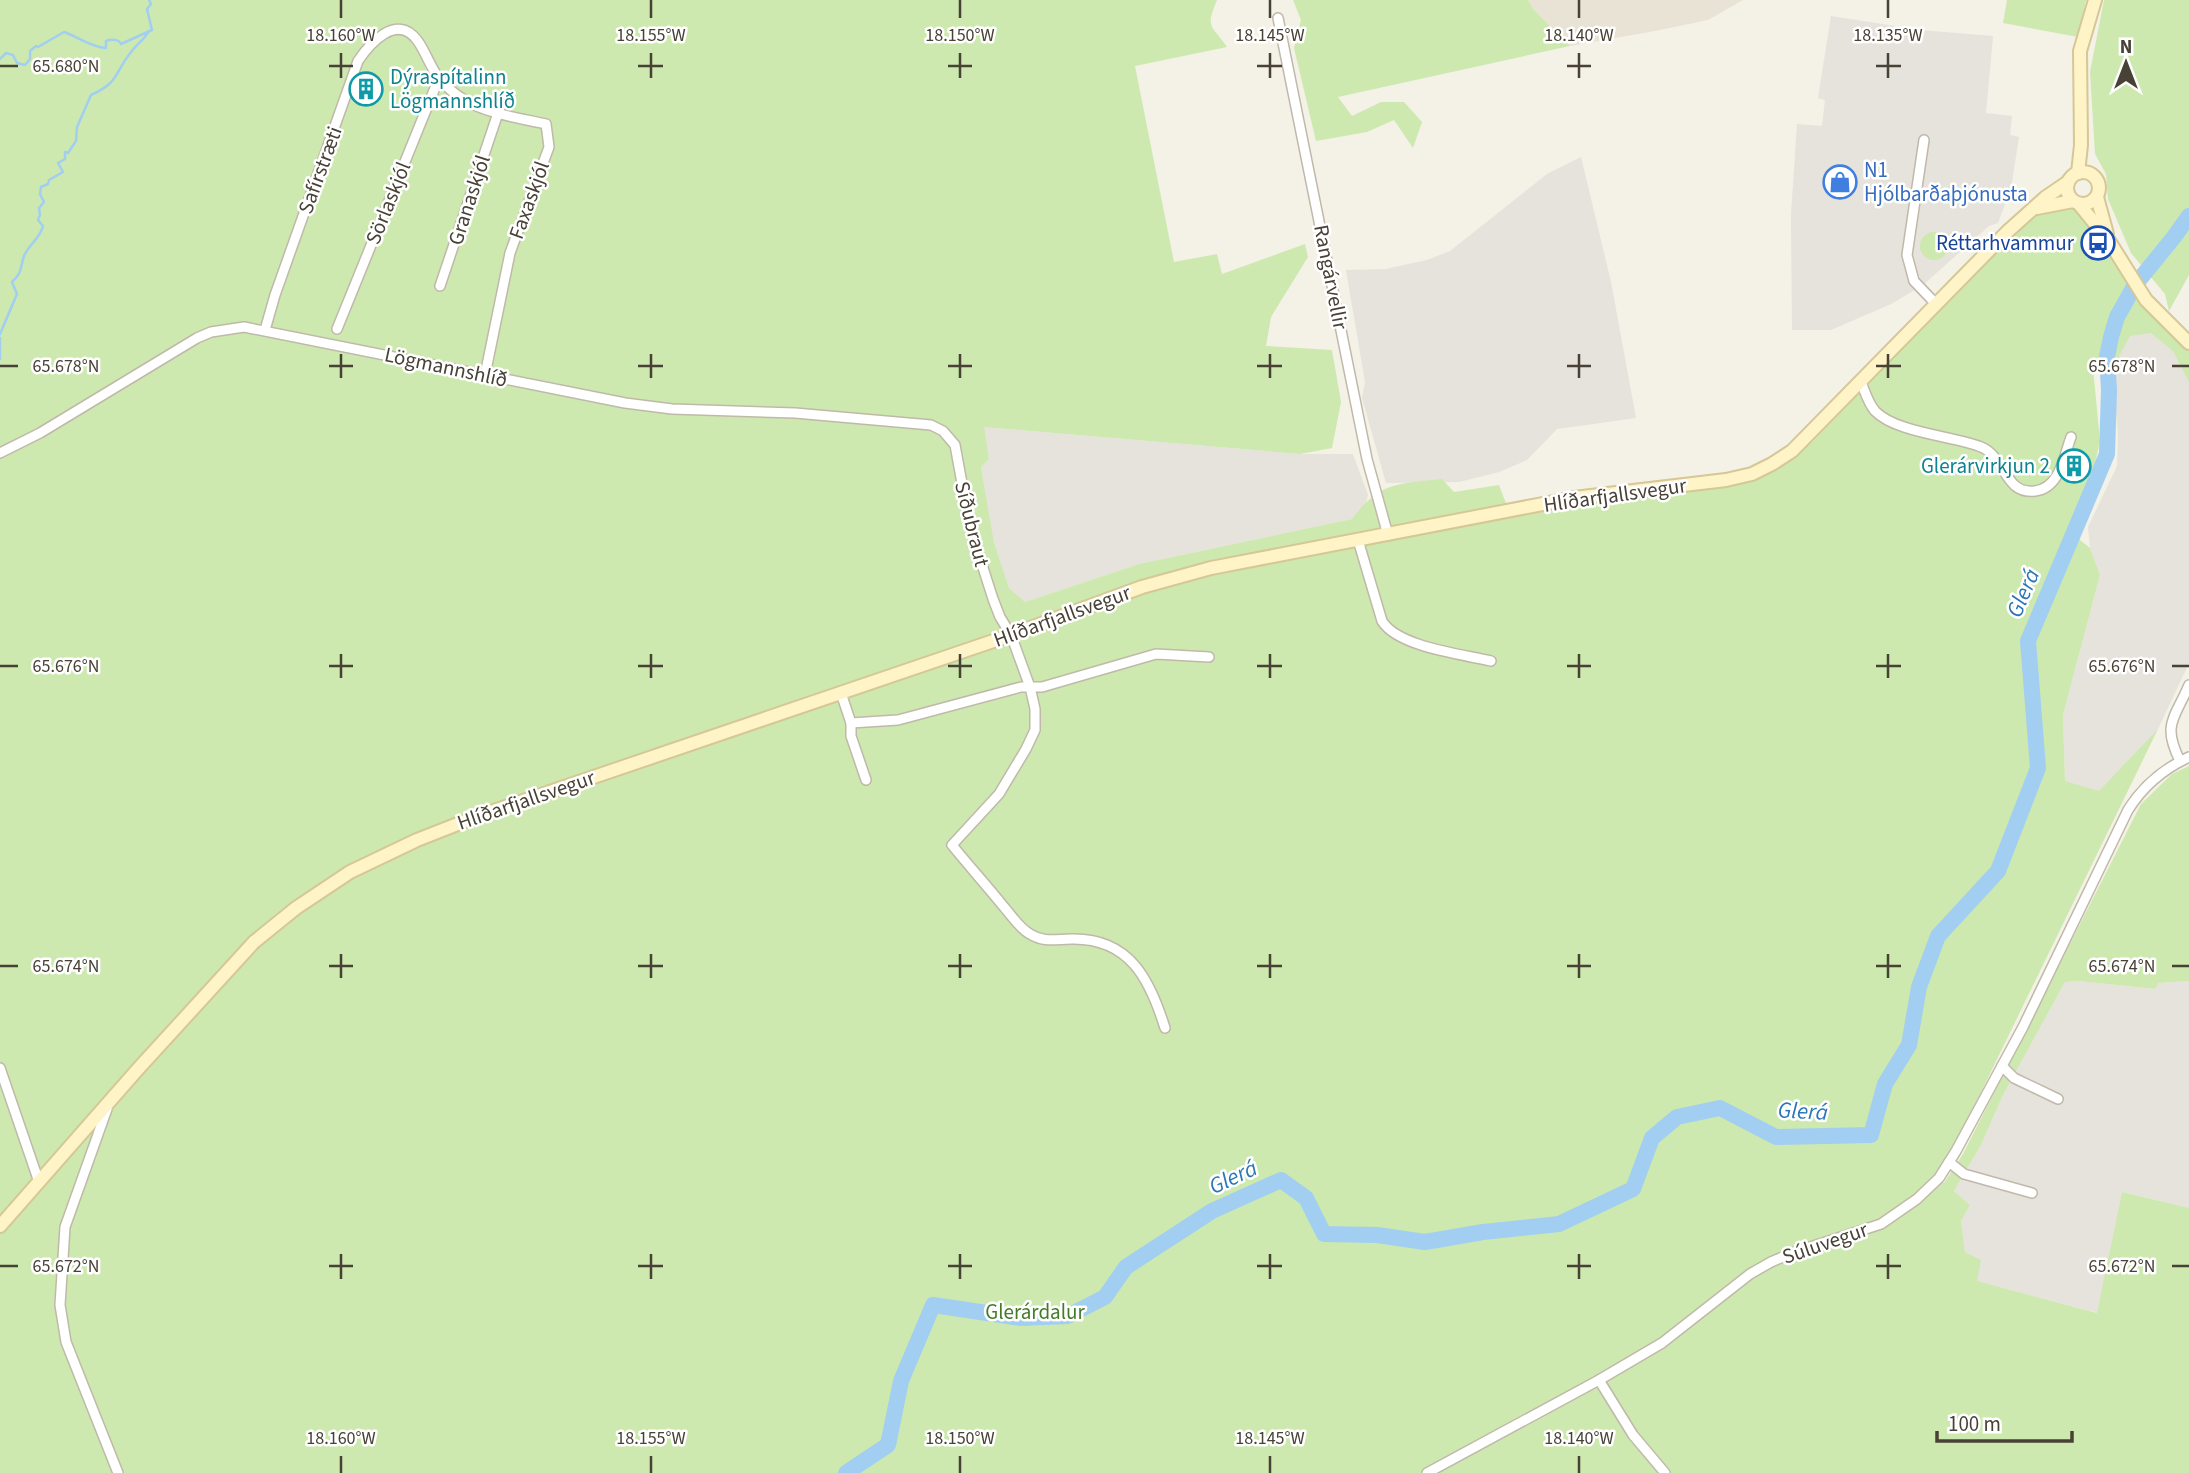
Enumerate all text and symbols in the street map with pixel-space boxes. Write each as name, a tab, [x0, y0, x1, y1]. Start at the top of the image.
text: 18.160°W	[306, 23, 376, 48]
text: 18.155°W	[616, 23, 686, 48]
text: 18.150°W	[925, 23, 995, 48]
text: 18.145°W	[1235, 23, 1305, 48]
text: 18.140°W	[1544, 23, 1614, 48]
text: 18.135°W	[1853, 23, 1923, 48]
north arrow	[2091, 28, 2161, 98]
text: N	[2120, 34, 2132, 61]
text: 65.680°N	[33, 54, 99, 79]
place label: Dýraspítalinn Lögmannshlíð	[390, 62, 515, 116]
building icon: Dýraspítalinn Lögmannshlíð	[347, 70, 385, 108]
street label: Safírstræti	[290, 122, 350, 218]
street label: Granaskjól	[440, 151, 498, 249]
place label: N1 Hjólbarðaþjónusta	[1864, 155, 2028, 209]
street label: Sörlaskjól	[358, 157, 418, 249]
street label: Faxaskjól	[501, 157, 557, 243]
shop icon: N1 Hjólbarðaþjónusta	[1821, 163, 1859, 201]
street label: Rangárvellir	[1306, 222, 1356, 333]
bus stop icon: Réttarhvammur	[2079, 224, 2117, 262]
place label: Réttarhvammur	[1936, 228, 2075, 258]
street label: Lögmannshlíð	[382, 339, 510, 395]
text: 65.678°N	[33, 354, 99, 379]
text: 65.678°N	[2089, 354, 2155, 379]
building icon: Glerárvirkjun 2	[2055, 447, 2093, 485]
place label: Glerárvirkjun 2	[1921, 451, 2050, 481]
street label: Hlíðarfjallsvegur	[1542, 470, 1689, 520]
street label: Síðubraut	[947, 478, 997, 570]
water label: Glerá	[1998, 563, 2048, 623]
street label: Hlíðarfjallsvegur	[989, 577, 1135, 655]
text: 65.676°N	[33, 654, 99, 679]
text: 65.676°N	[2089, 654, 2155, 679]
street label: Hlíðarfjallsvegur	[453, 762, 600, 838]
text: 65.674°N	[33, 954, 99, 979]
text: 65.674°N	[2089, 954, 2155, 979]
water label: Glerá	[1777, 1093, 1829, 1129]
water label: Glerá	[1203, 1151, 1263, 1203]
street label: Súluvegur	[1778, 1214, 1872, 1272]
text: 65.672°N	[33, 1254, 99, 1279]
text: 65.672°N	[2089, 1254, 2155, 1279]
park label: Glerárdalur	[985, 1297, 1085, 1327]
scale bar	[1937, 1400, 2072, 1444]
text: 100 m	[1948, 1409, 2001, 1439]
text: 18.160°W	[306, 1426, 376, 1451]
text: 18.155°W	[616, 1426, 686, 1451]
text: 18.150°W	[925, 1426, 995, 1451]
text: 18.145°W	[1235, 1426, 1305, 1451]
text: 18.140°W	[1544, 1426, 1614, 1451]

